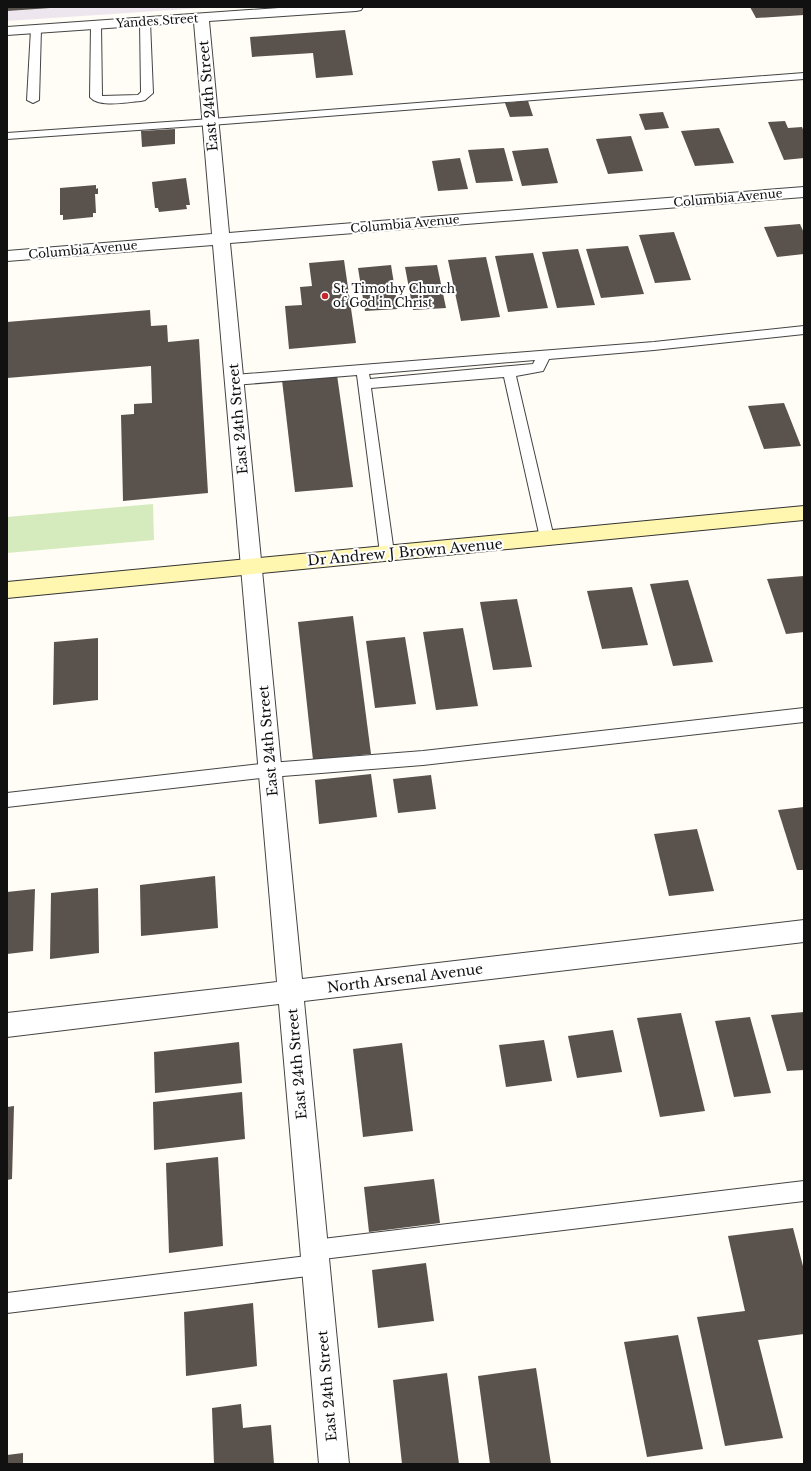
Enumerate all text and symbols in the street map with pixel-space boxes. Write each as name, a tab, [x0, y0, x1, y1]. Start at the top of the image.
street label: Yandes Street	[114, 10, 199, 31]
street label: East 24th Street	[194, 39, 222, 152]
street label: Columbia Avenue	[673, 185, 783, 210]
street label: Columbia Avenue	[350, 211, 460, 236]
street label: Columbia Avenue	[28, 237, 138, 262]
place label: St. Timothy Church of God in Christ	[333, 281, 455, 310]
marker: St. Timothy Church of God in Christ	[320, 291, 330, 301]
street label: East 24th Street	[224, 362, 252, 475]
street label: Dr Andrew J Brown Avenue	[307, 534, 503, 570]
street label: East 24th Street	[254, 684, 282, 797]
street label: North Arsenal Avenue	[326, 960, 484, 996]
street label: East 24th Street	[283, 1007, 311, 1120]
street label: East 24th Street	[313, 1329, 341, 1442]

